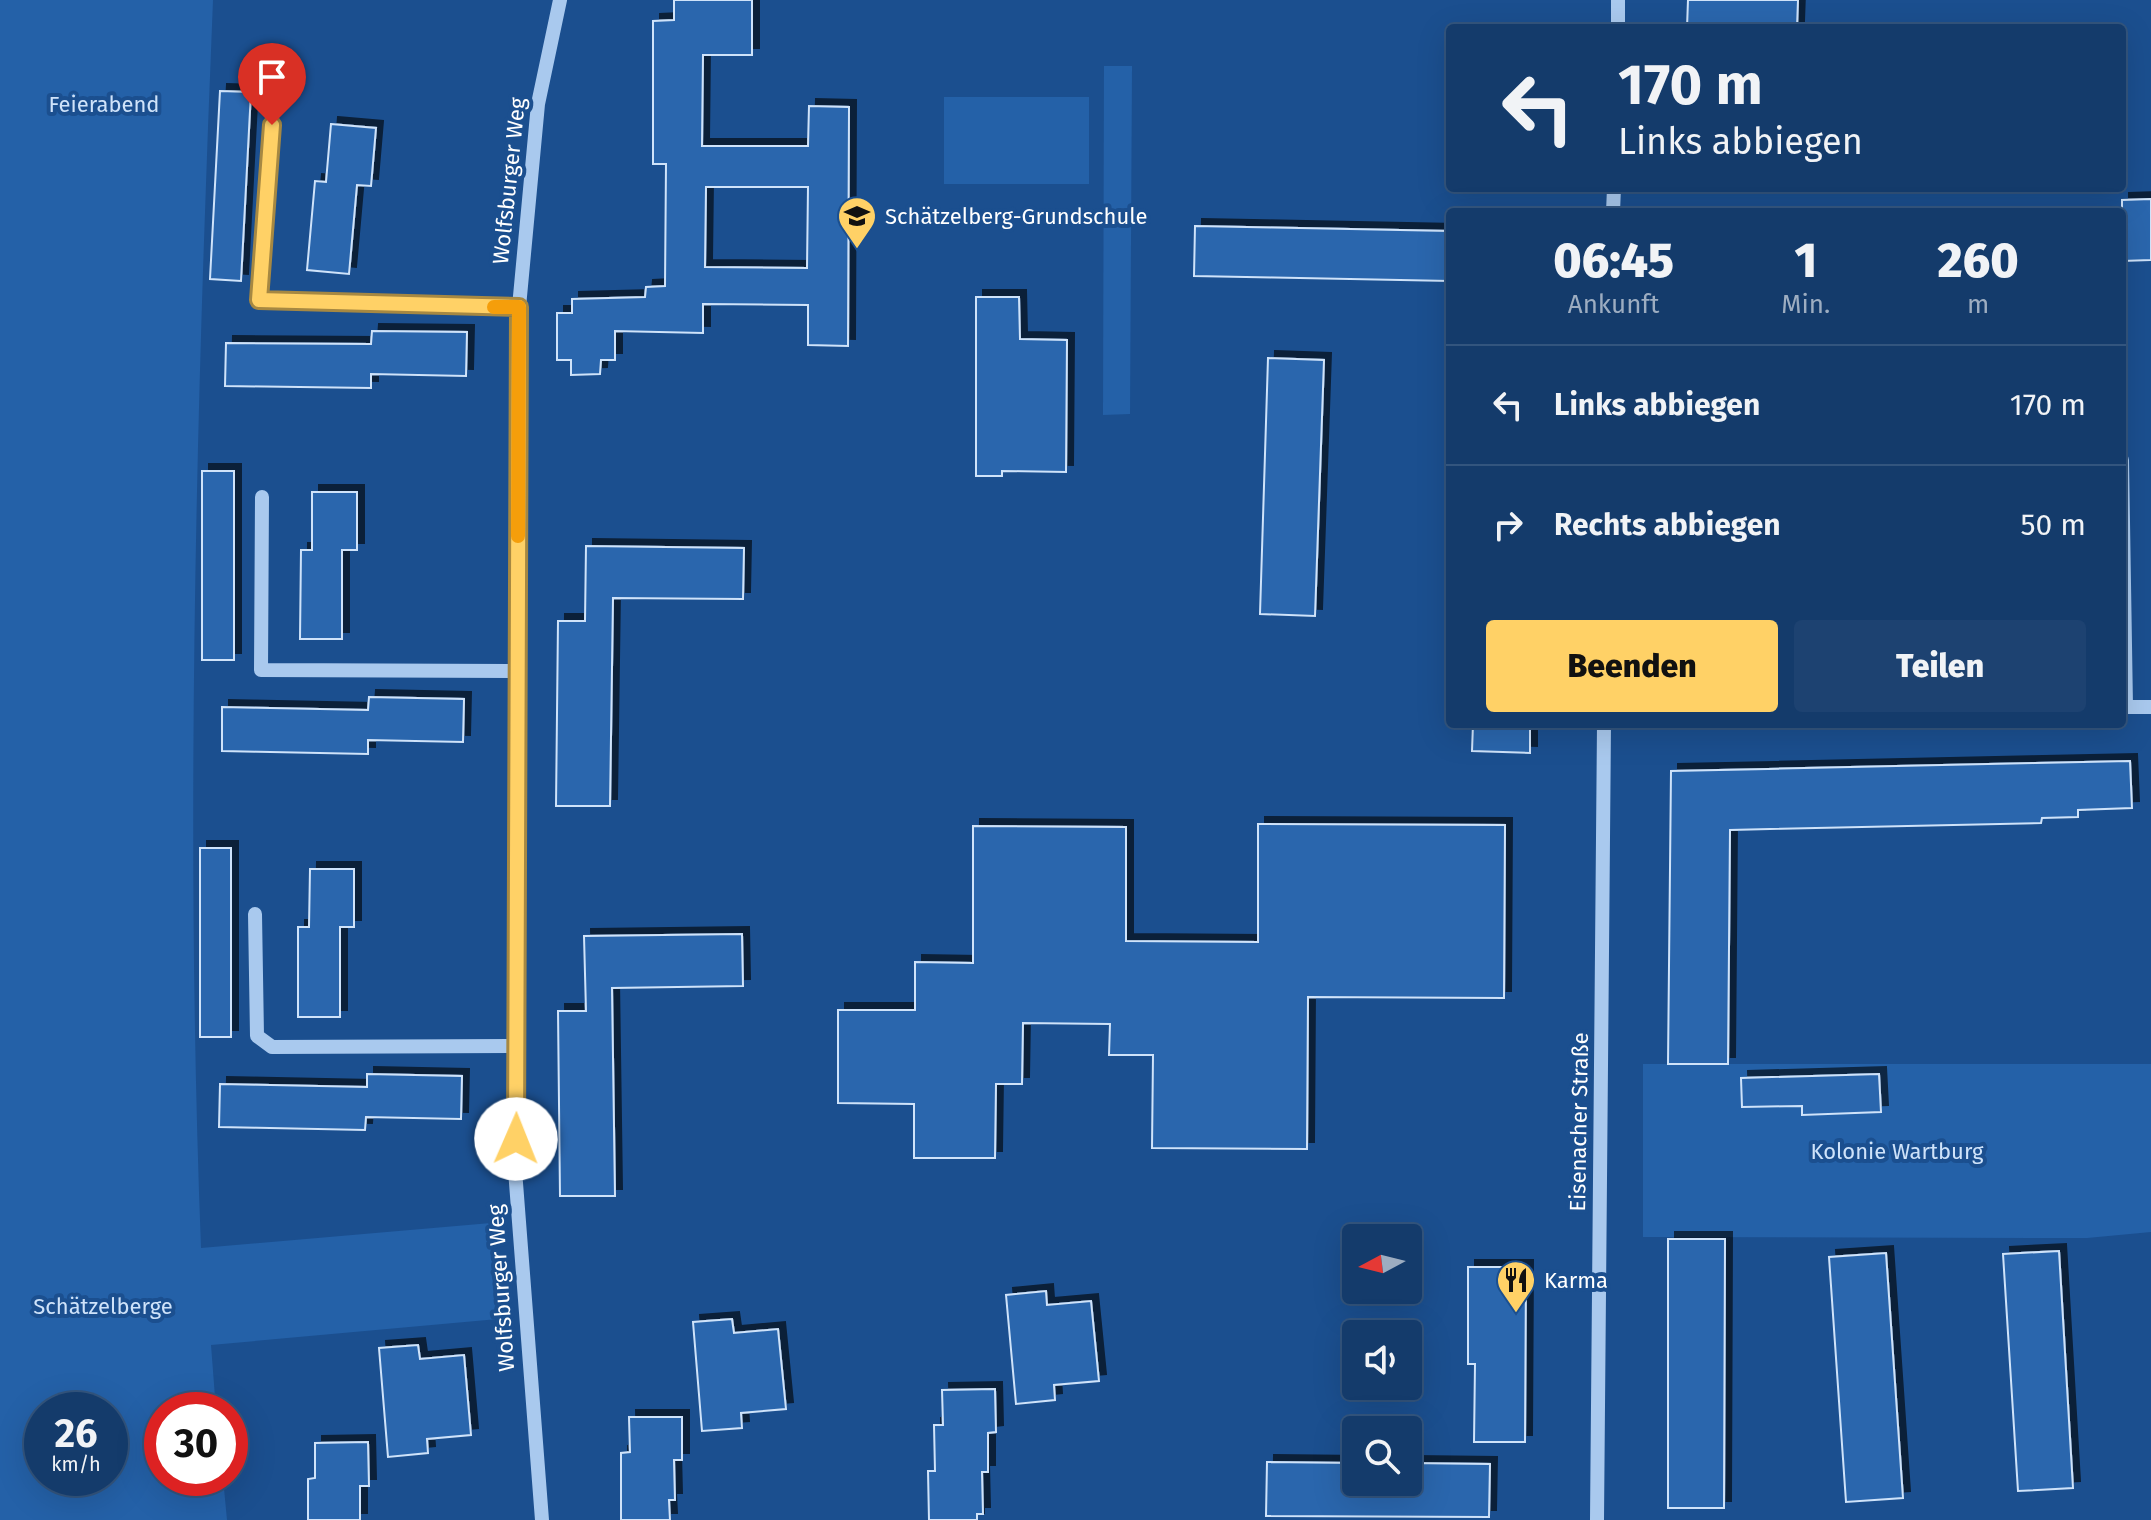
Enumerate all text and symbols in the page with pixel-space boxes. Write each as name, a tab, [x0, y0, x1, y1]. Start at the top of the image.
pin	[238, 43, 306, 125]
text: 170 m	[1618, 52, 1763, 119]
icon: arrive	[250, 55, 294, 99]
icon: left	[1486, 56, 1590, 160]
park label: Feierabend	[48, 91, 160, 118]
street label: Wolfsburger Weg	[487, 96, 531, 266]
text: Links abbiegen	[1618, 120, 1863, 164]
school or university icon: Schätzelberg-Grundschule	[836, 195, 878, 250]
place label: Schätzelberg-Grundschule	[885, 203, 1148, 230]
text: 06:45	[1553, 232, 1674, 290]
text: 1	[1794, 232, 1817, 290]
text: 260	[1938, 232, 2019, 290]
text: Ankunft	[1568, 289, 1659, 320]
text: Min.	[1781, 289, 1830, 320]
text: m	[1967, 289, 1989, 320]
icon: left	[1486, 383, 1530, 427]
text: Links abbiegen	[1554, 387, 1760, 423]
text: 170 m	[2010, 387, 2086, 423]
icon: right	[1486, 503, 1530, 547]
text: Rechts abbiegen	[1554, 507, 1781, 543]
text: 50 m	[2021, 507, 2086, 543]
button: Beenden	[1486, 620, 1778, 712]
button: Teilen	[1794, 620, 2086, 712]
street label: Eisenacher Straße	[1564, 1032, 1594, 1212]
position arrow	[474, 1097, 558, 1181]
park label: Kolonie Wartburg	[1811, 1138, 1984, 1165]
street label: Wolfsburger Weg	[482, 1203, 520, 1373]
north arrow	[1342, 1224, 1422, 1304]
map controls	[1342, 1224, 1422, 1496]
restaurant icon: Karma	[1495, 1259, 1537, 1314]
place label: Karma	[1544, 1267, 1608, 1294]
park label: Schätzelberge	[33, 1293, 173, 1320]
button: sound	[1342, 1320, 1422, 1400]
speed limit sign: 30	[144, 1392, 248, 1496]
text: 26	[54, 1410, 98, 1458]
button: search	[1342, 1416, 1422, 1496]
text: km/h	[51, 1452, 101, 1476]

